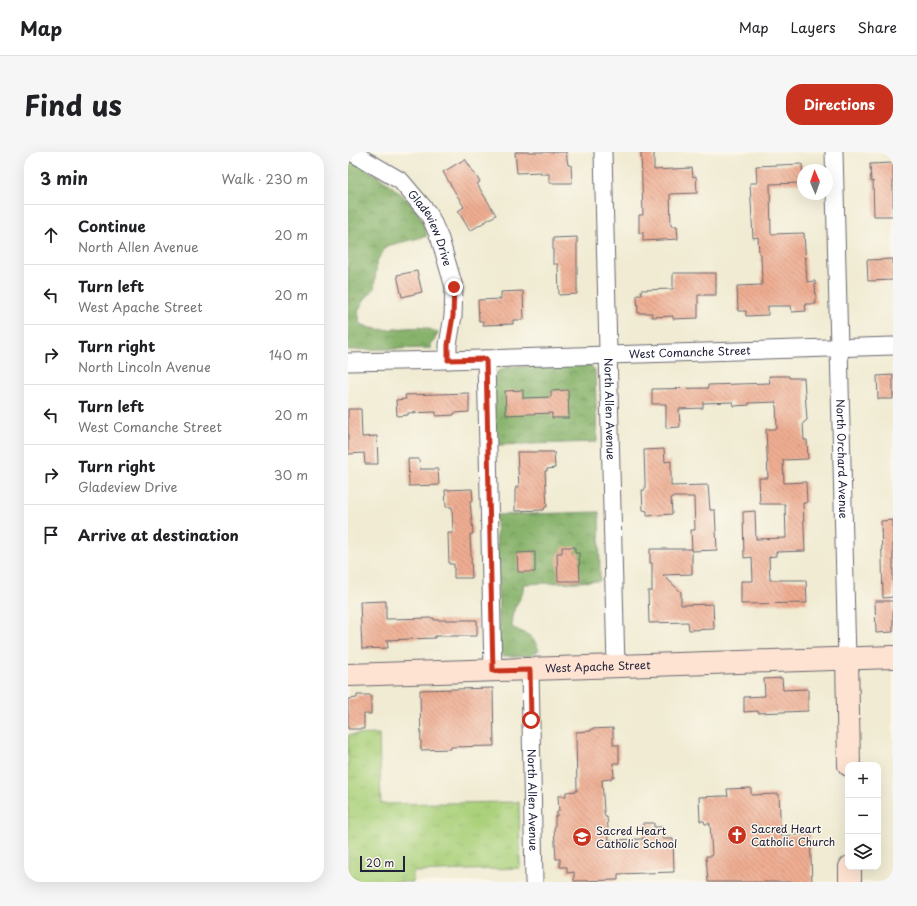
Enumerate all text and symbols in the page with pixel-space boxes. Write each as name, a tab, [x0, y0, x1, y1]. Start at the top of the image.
text: Map	[20, 14, 62, 42]
text: Map	[739, 17, 769, 38]
text: Layers	[791, 17, 836, 38]
text: Share	[858, 17, 897, 38]
text: Find us	[24, 83, 122, 126]
button: Directions	[786, 84, 893, 125]
north arrow	[797, 164, 833, 200]
text: 3 min	[40, 165, 88, 191]
text: Walk · 230 m	[221, 169, 308, 188]
street label: Gladeview Drive	[404, 186, 456, 268]
text: Continue	[78, 214, 146, 237]
icon: ahead	[40, 224, 62, 246]
text: 20 m	[274, 225, 308, 244]
text: North Allen Avenue	[78, 237, 199, 256]
text: Turn left	[78, 274, 144, 297]
route end	[445, 278, 463, 296]
icon: left	[40, 284, 62, 306]
text: 20 m	[274, 285, 308, 304]
text: West Apache Street	[78, 297, 203, 316]
text: Turn right	[78, 334, 155, 357]
street label: West Comanche Street	[629, 341, 751, 362]
icon: right	[40, 344, 62, 366]
text: 140 m	[269, 345, 308, 364]
text: North Lincoln Avenue	[78, 357, 210, 376]
street label: North Allen Avenue	[600, 358, 620, 460]
text: Turn left	[78, 394, 144, 417]
street label: North Orchard Avenue	[832, 399, 852, 519]
icon: left	[40, 404, 62, 426]
text: 20 m	[274, 405, 308, 424]
text: West Comanche Street	[78, 417, 222, 436]
text: Turn right	[78, 454, 155, 477]
icon: right	[40, 464, 62, 486]
text: 30 m	[274, 465, 308, 484]
text: Gladeview Drive	[78, 477, 177, 496]
text: Arrive at destination	[78, 523, 239, 546]
icon: arrive	[40, 524, 62, 546]
street label: West Apache Street	[545, 656, 651, 676]
route start	[522, 711, 540, 729]
street label: North Allen Avenue	[523, 749, 542, 851]
map controls	[845, 762, 881, 870]
button: +	[845, 762, 881, 798]
button: −	[845, 798, 881, 834]
place label: Sacred Heart Catholic Church	[751, 820, 835, 850]
place label: Sacred Heart Catholic School	[596, 822, 677, 852]
church icon: Sacred Heart Catholic Church	[726, 824, 748, 846]
school or university icon: Sacred Heart Catholic School	[571, 826, 593, 848]
button: layers	[845, 834, 881, 870]
scale bar	[360, 854, 405, 873]
text: 20 m	[366, 854, 394, 871]

